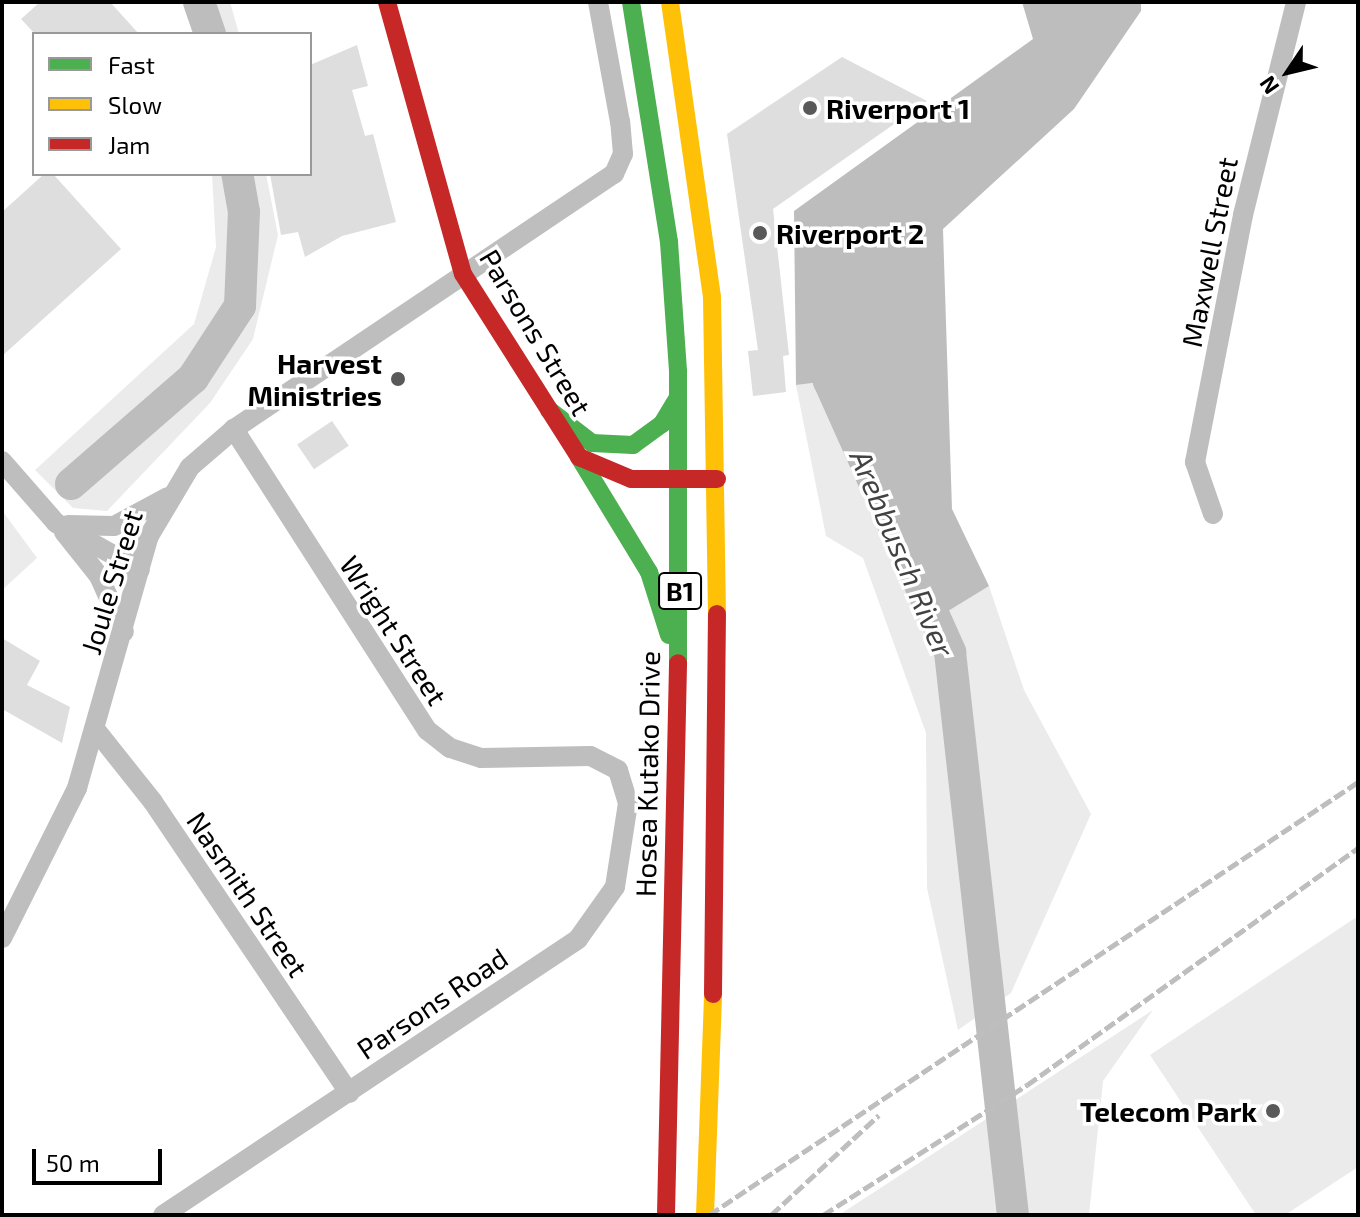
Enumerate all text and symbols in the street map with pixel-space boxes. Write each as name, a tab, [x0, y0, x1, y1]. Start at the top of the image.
legend	[32, 32, 312, 176]
north arrow	[1248, 32, 1328, 112]
text: Fast	[108, 50, 155, 79]
text: N	[1253, 72, 1284, 100]
text: Slow	[108, 90, 162, 119]
place label: Riverport 1	[826, 91, 970, 125]
marker: Riverport 1	[801, 99, 819, 117]
text: Jam	[108, 130, 150, 159]
street label: Maxwell Street	[1174, 154, 1244, 350]
place label: Riverport 2	[776, 216, 924, 250]
marker: Riverport 2	[751, 224, 769, 242]
street label: Parsons Street	[473, 243, 599, 421]
place label: Harvest Ministries	[247, 346, 382, 412]
marker: Harvest Ministries	[389, 370, 407, 388]
water label: Arebbusch River	[843, 444, 963, 662]
street label: Joule Street	[73, 506, 149, 658]
street label: Wright Street	[333, 549, 455, 711]
road number: B1	[658, 569, 702, 613]
street label: Hosea Kutako Drive	[628, 651, 666, 897]
street label: Nasmith Street	[180, 805, 316, 983]
street label: Parsons Road	[350, 940, 514, 1066]
place label: Telecom Park	[1080, 1094, 1257, 1128]
marker: Telecom Park	[1264, 1102, 1282, 1120]
scale bar	[36, 1133, 166, 1183]
text: 50 m	[46, 1148, 100, 1177]

